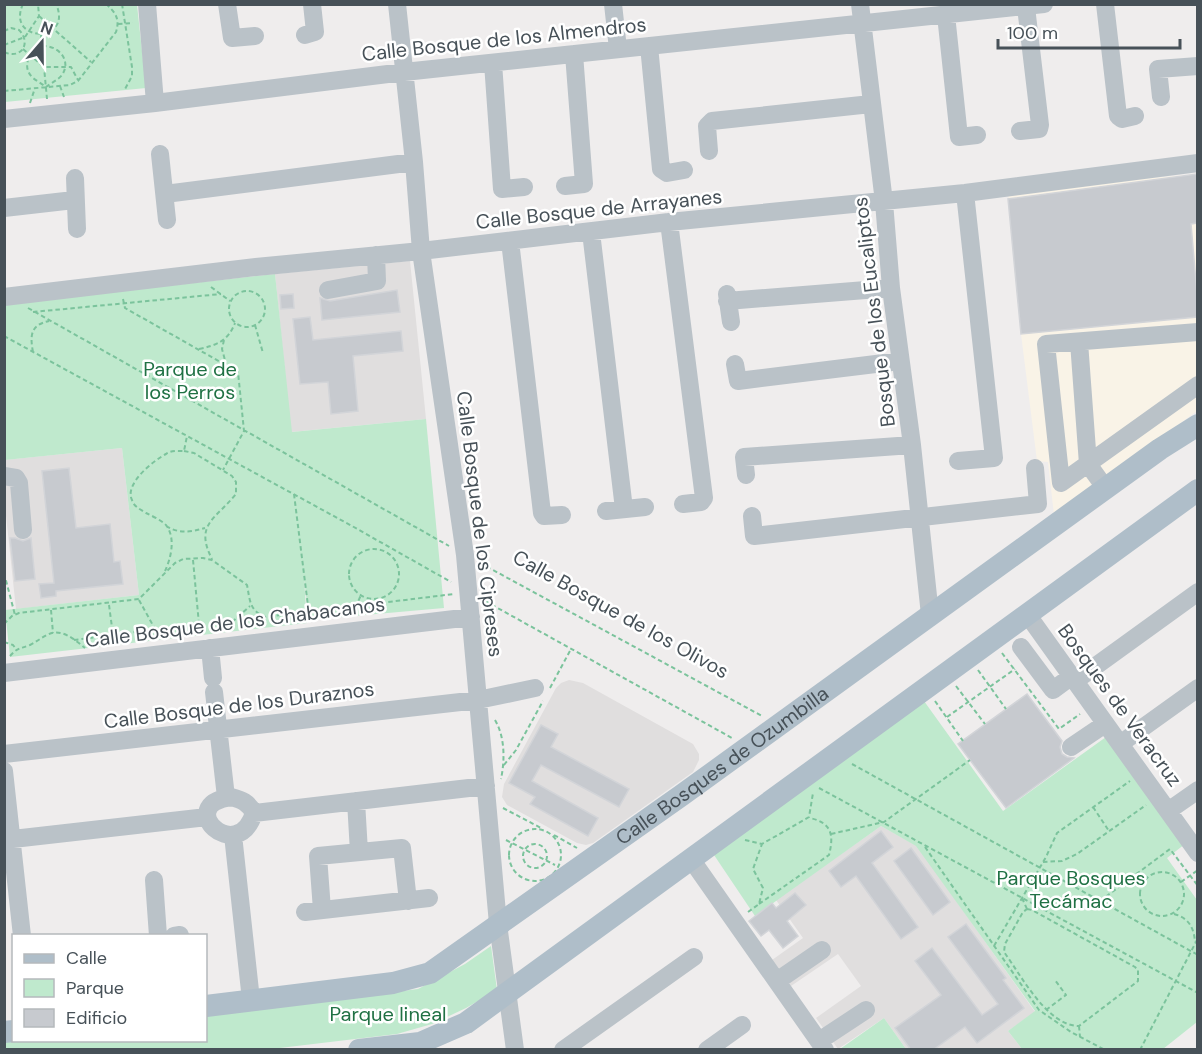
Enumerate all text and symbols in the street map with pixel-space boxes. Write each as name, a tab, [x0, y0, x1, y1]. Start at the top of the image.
street label: Calle Bosque de los Almendros	[360, 11, 648, 67]
north arrow	[12, 12, 72, 72]
scale bar	[998, 12, 1180, 50]
text: N	[38, 17, 56, 40]
text: 100 m	[1007, 21, 1058, 45]
street label: Calle Bosque de Arrayanes	[475, 183, 723, 235]
street label: Bosque de los Eucaliptos	[847, 196, 901, 428]
park label: Parque de los Perros	[143, 356, 237, 405]
street label: Calle Bosque de los Cipreses	[451, 389, 509, 659]
street label: Calle Bosque de los Olivos	[508, 544, 734, 684]
street label: Calle Bosque de los Chabacanos	[83, 591, 387, 653]
street label: Bosques de Veracruz	[1052, 618, 1188, 792]
street label: Calle Bosque de los Duraznos	[102, 675, 376, 735]
street label: Calle Bosques de Ozumbilla	[611, 680, 834, 851]
park label: Parque Bosques Tecámac	[996, 865, 1146, 914]
legend	[12, 934, 207, 1042]
text: Calle	[66, 946, 107, 970]
text: Parque	[66, 976, 124, 1000]
park label: Parque lineal	[329, 1001, 447, 1027]
text: Edificio	[66, 1006, 127, 1030]

